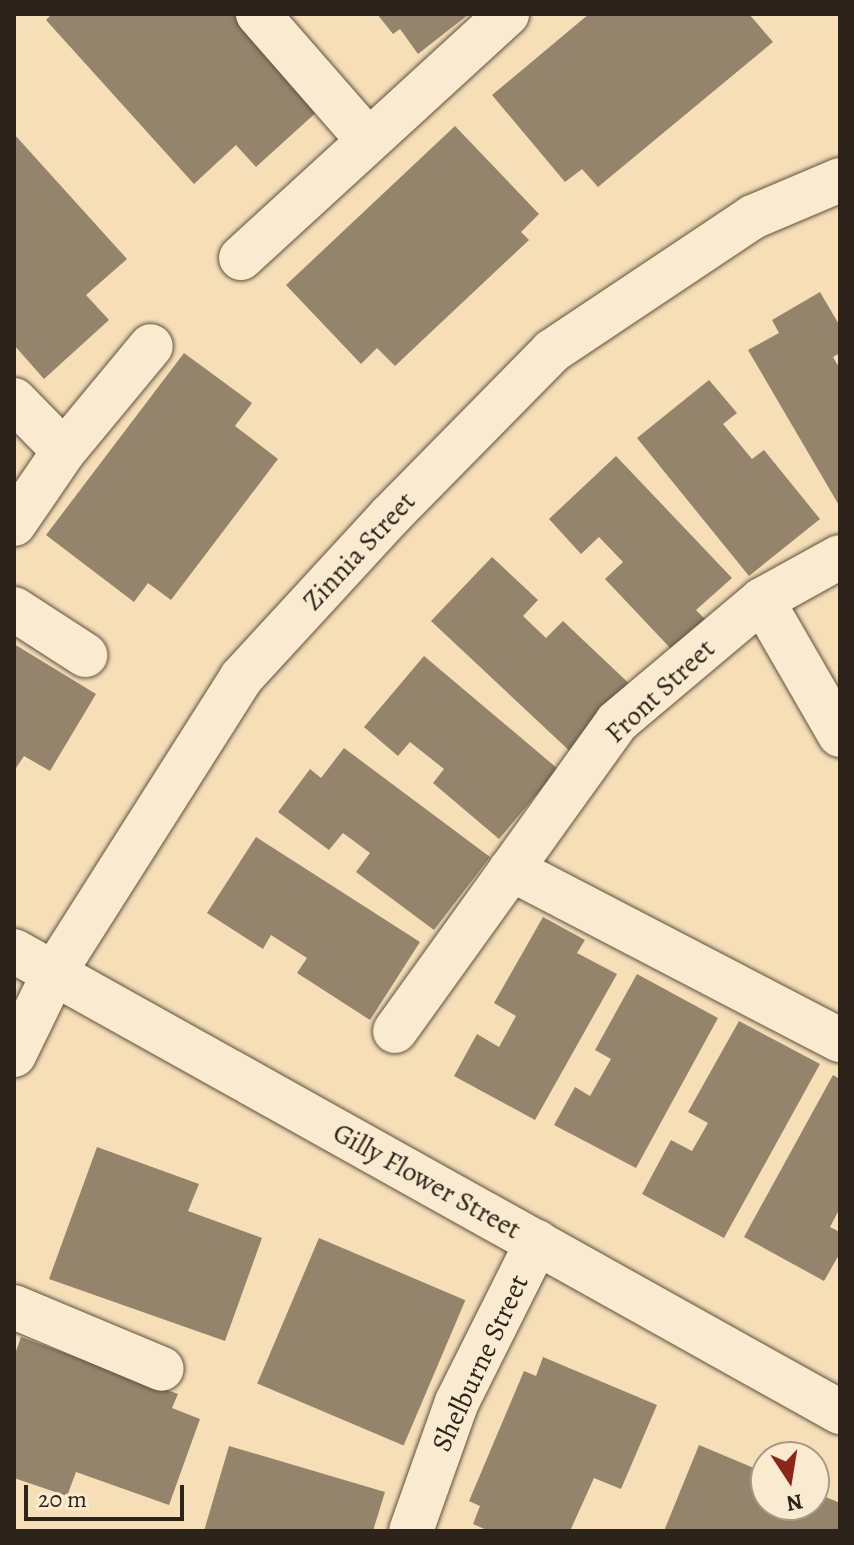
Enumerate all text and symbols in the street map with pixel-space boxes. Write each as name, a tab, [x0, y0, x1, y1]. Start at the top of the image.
street label: Zinnia Street	[296, 485, 422, 617]
street label: Front Street	[598, 632, 722, 750]
street label: Gilly Flower Street	[327, 1116, 527, 1246]
street label: Shelburne Street	[424, 1269, 536, 1457]
north arrow	[750, 1441, 830, 1521]
scale bar	[28, 1469, 188, 1519]
text: 20 m	[38, 1483, 87, 1515]
text: N	[784, 1486, 806, 1519]

